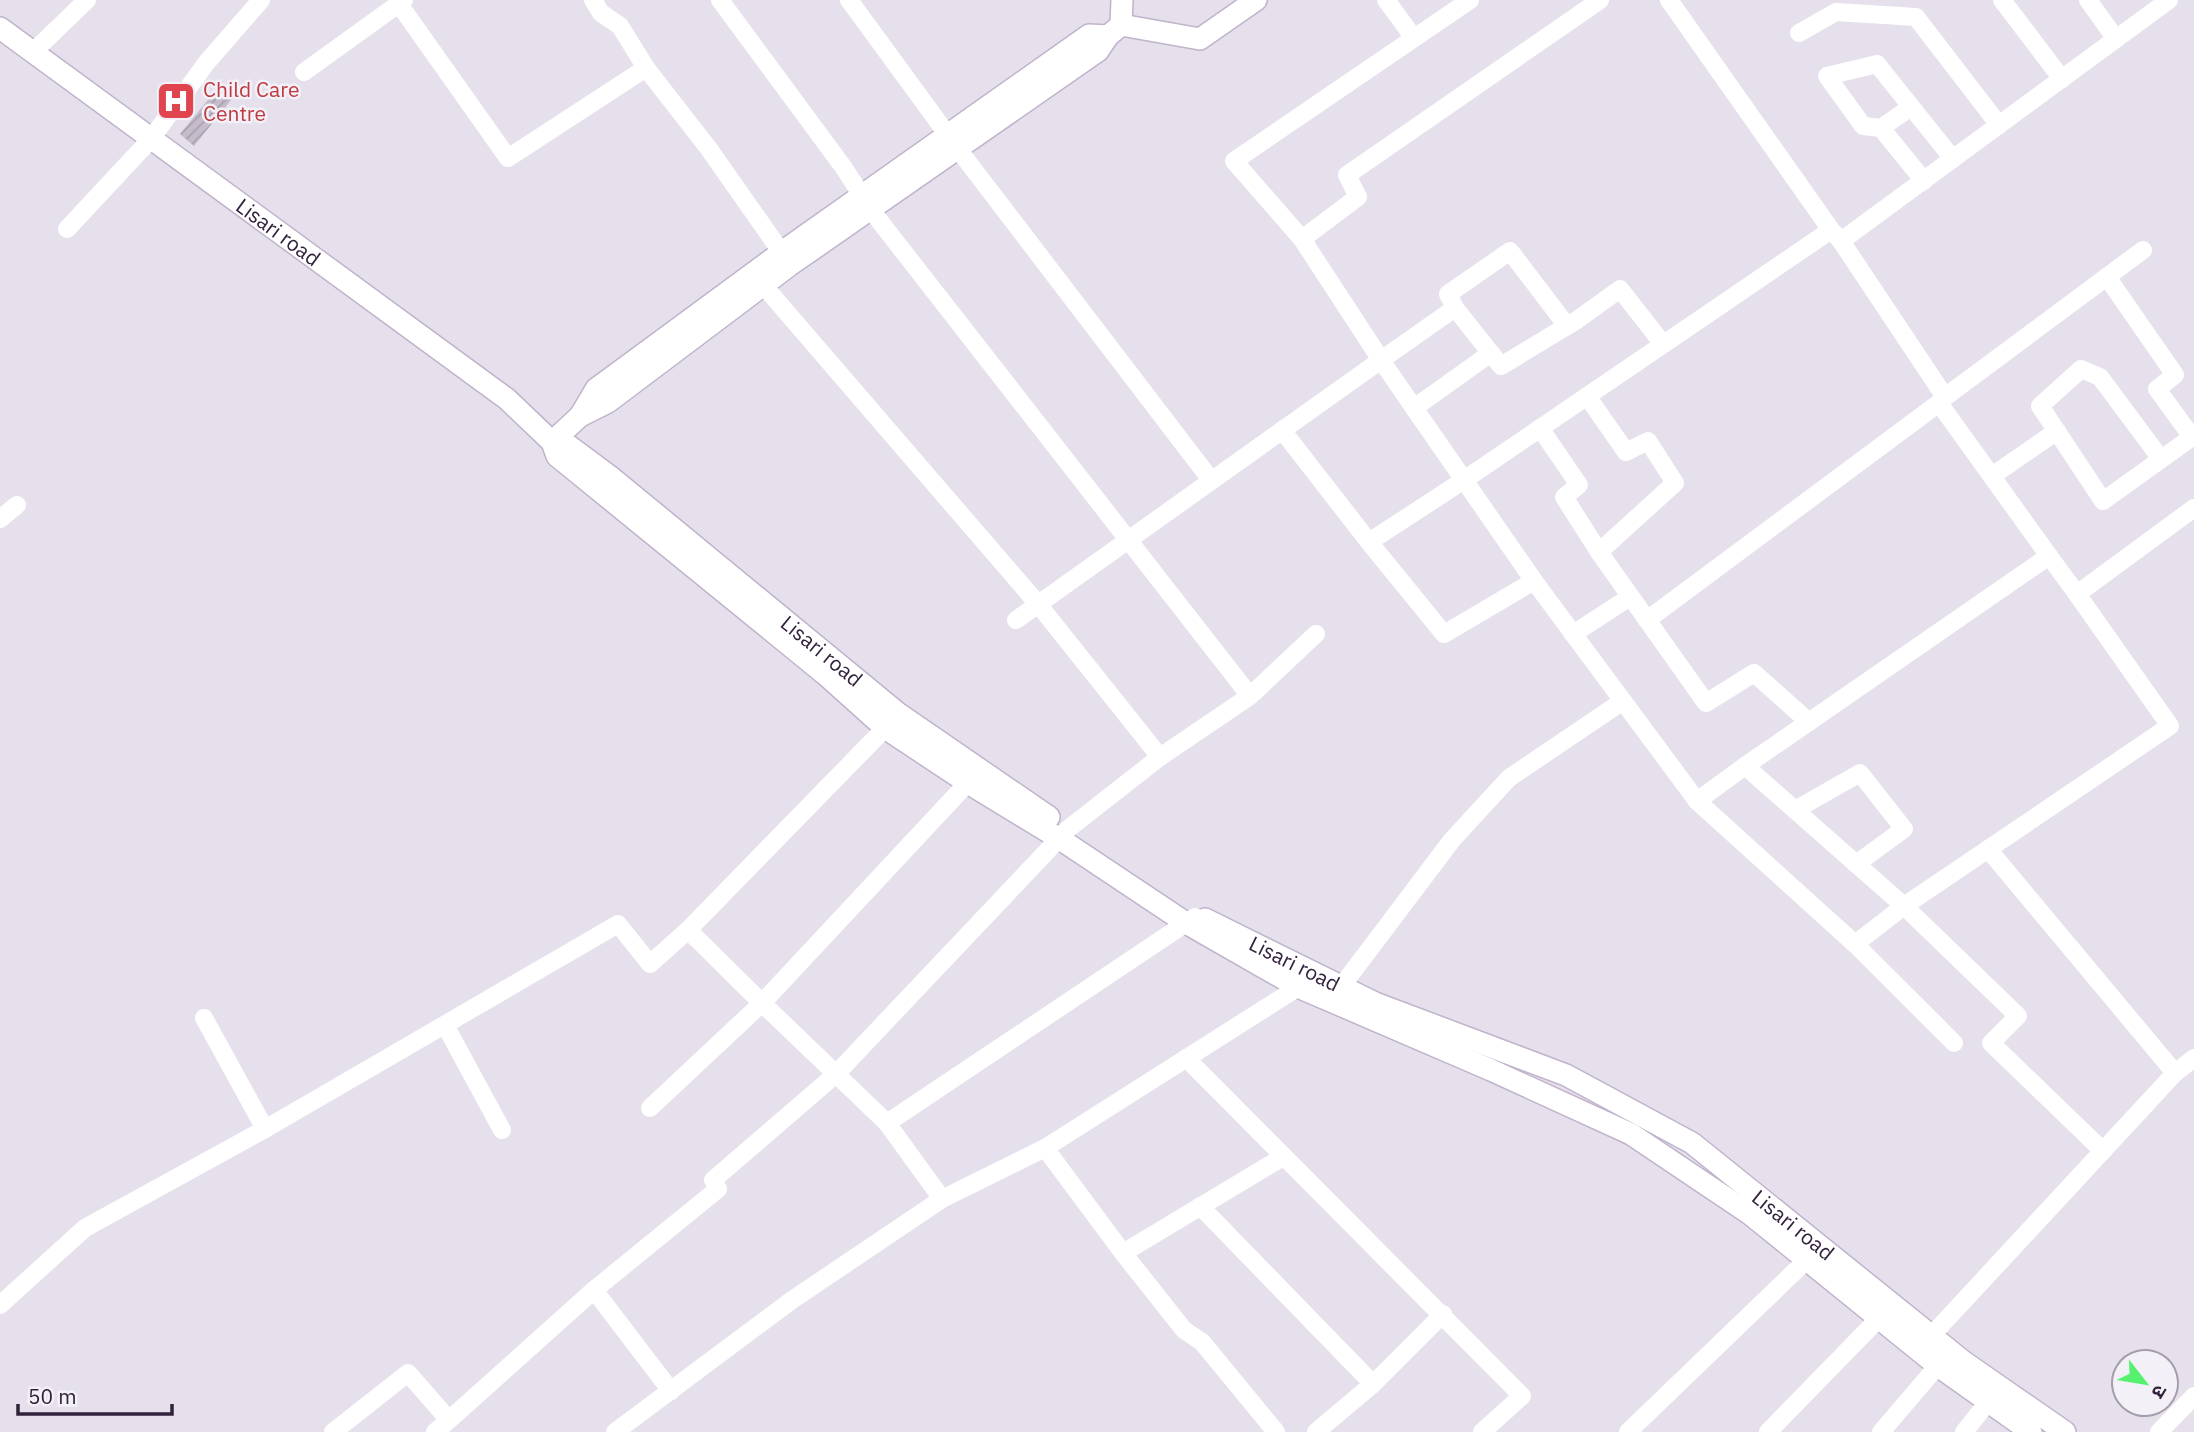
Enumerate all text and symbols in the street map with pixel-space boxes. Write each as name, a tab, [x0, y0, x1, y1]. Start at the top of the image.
place label: Child Care Centre	[203, 75, 299, 127]
hospital icon: Child Care Centre	[155, 80, 197, 122]
street label: Lisari road	[231, 192, 326, 272]
street label: Lisari road	[775, 609, 869, 693]
street label: Lisari road	[1245, 929, 1345, 998]
street label: Lisari road	[1746, 1183, 1840, 1266]
north arrow	[2110, 1348, 2180, 1418]
scale bar	[18, 1372, 172, 1416]
text: उ	[2146, 1381, 2173, 1403]
text: 50 m	[28, 1382, 77, 1410]

